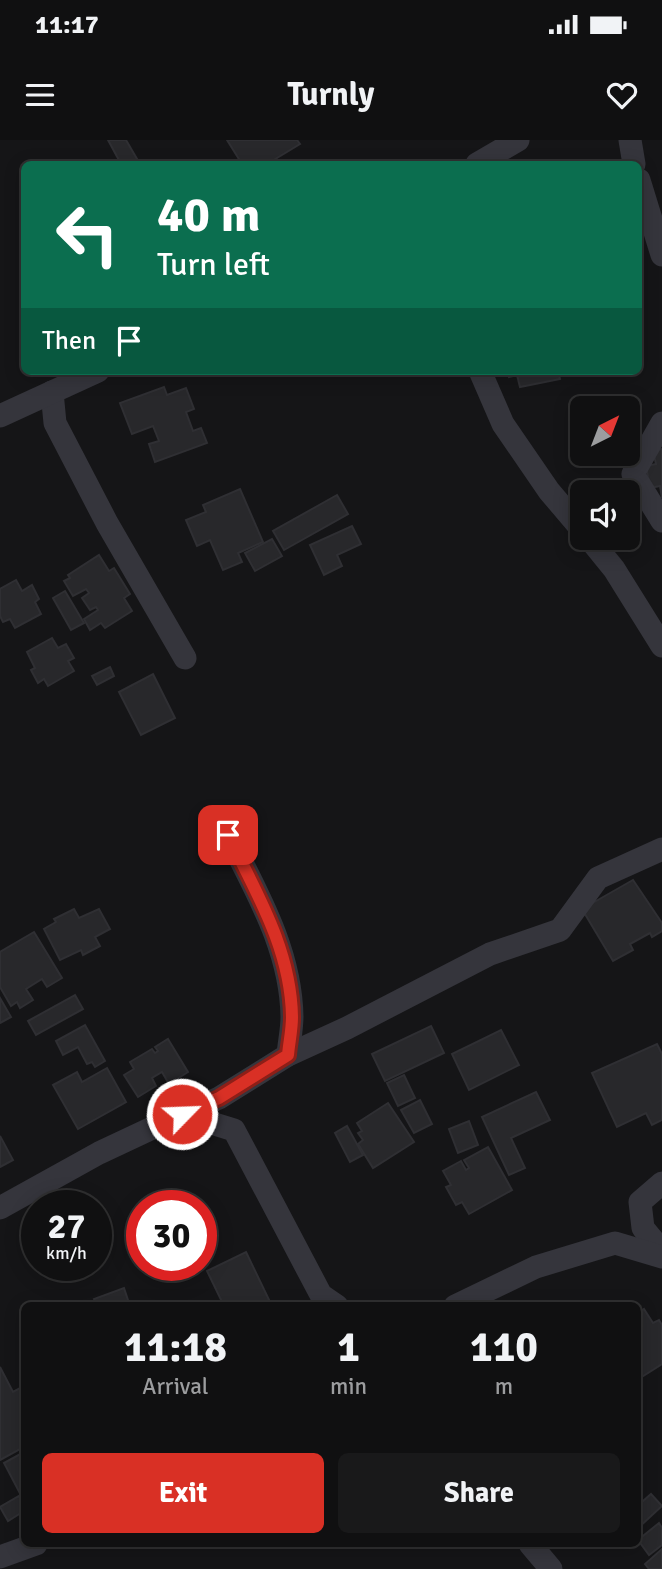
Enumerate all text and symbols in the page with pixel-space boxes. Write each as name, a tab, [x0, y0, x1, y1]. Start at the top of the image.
text: 11:17	[35, 9, 99, 41]
text: Turnly	[288, 75, 374, 114]
icon: menu	[21, 76, 59, 114]
icon: heart	[603, 76, 641, 114]
text: 40 m	[157, 185, 260, 245]
icon: left	[42, 189, 133, 280]
text: Turn left	[157, 245, 270, 284]
icon: arrive	[110, 322, 148, 360]
text: Then	[42, 325, 96, 357]
north arrow	[570, 396, 640, 466]
map controls	[570, 396, 640, 550]
button: sound	[570, 480, 640, 550]
pin	[198, 805, 258, 865]
icon: arrive	[209, 816, 247, 854]
position arrow	[145, 1077, 219, 1151]
speed limit sign: 30	[126, 1190, 217, 1281]
text: 27	[48, 1205, 85, 1248]
text: km/h	[46, 1242, 87, 1264]
text: 11:18	[124, 1322, 227, 1373]
text: 1	[337, 1322, 360, 1373]
text: 110	[470, 1322, 538, 1373]
text: Arrival	[142, 1372, 209, 1401]
text: min	[330, 1372, 367, 1401]
text: m	[495, 1372, 513, 1401]
button: Exit	[42, 1453, 324, 1533]
button: Share	[338, 1453, 620, 1533]

